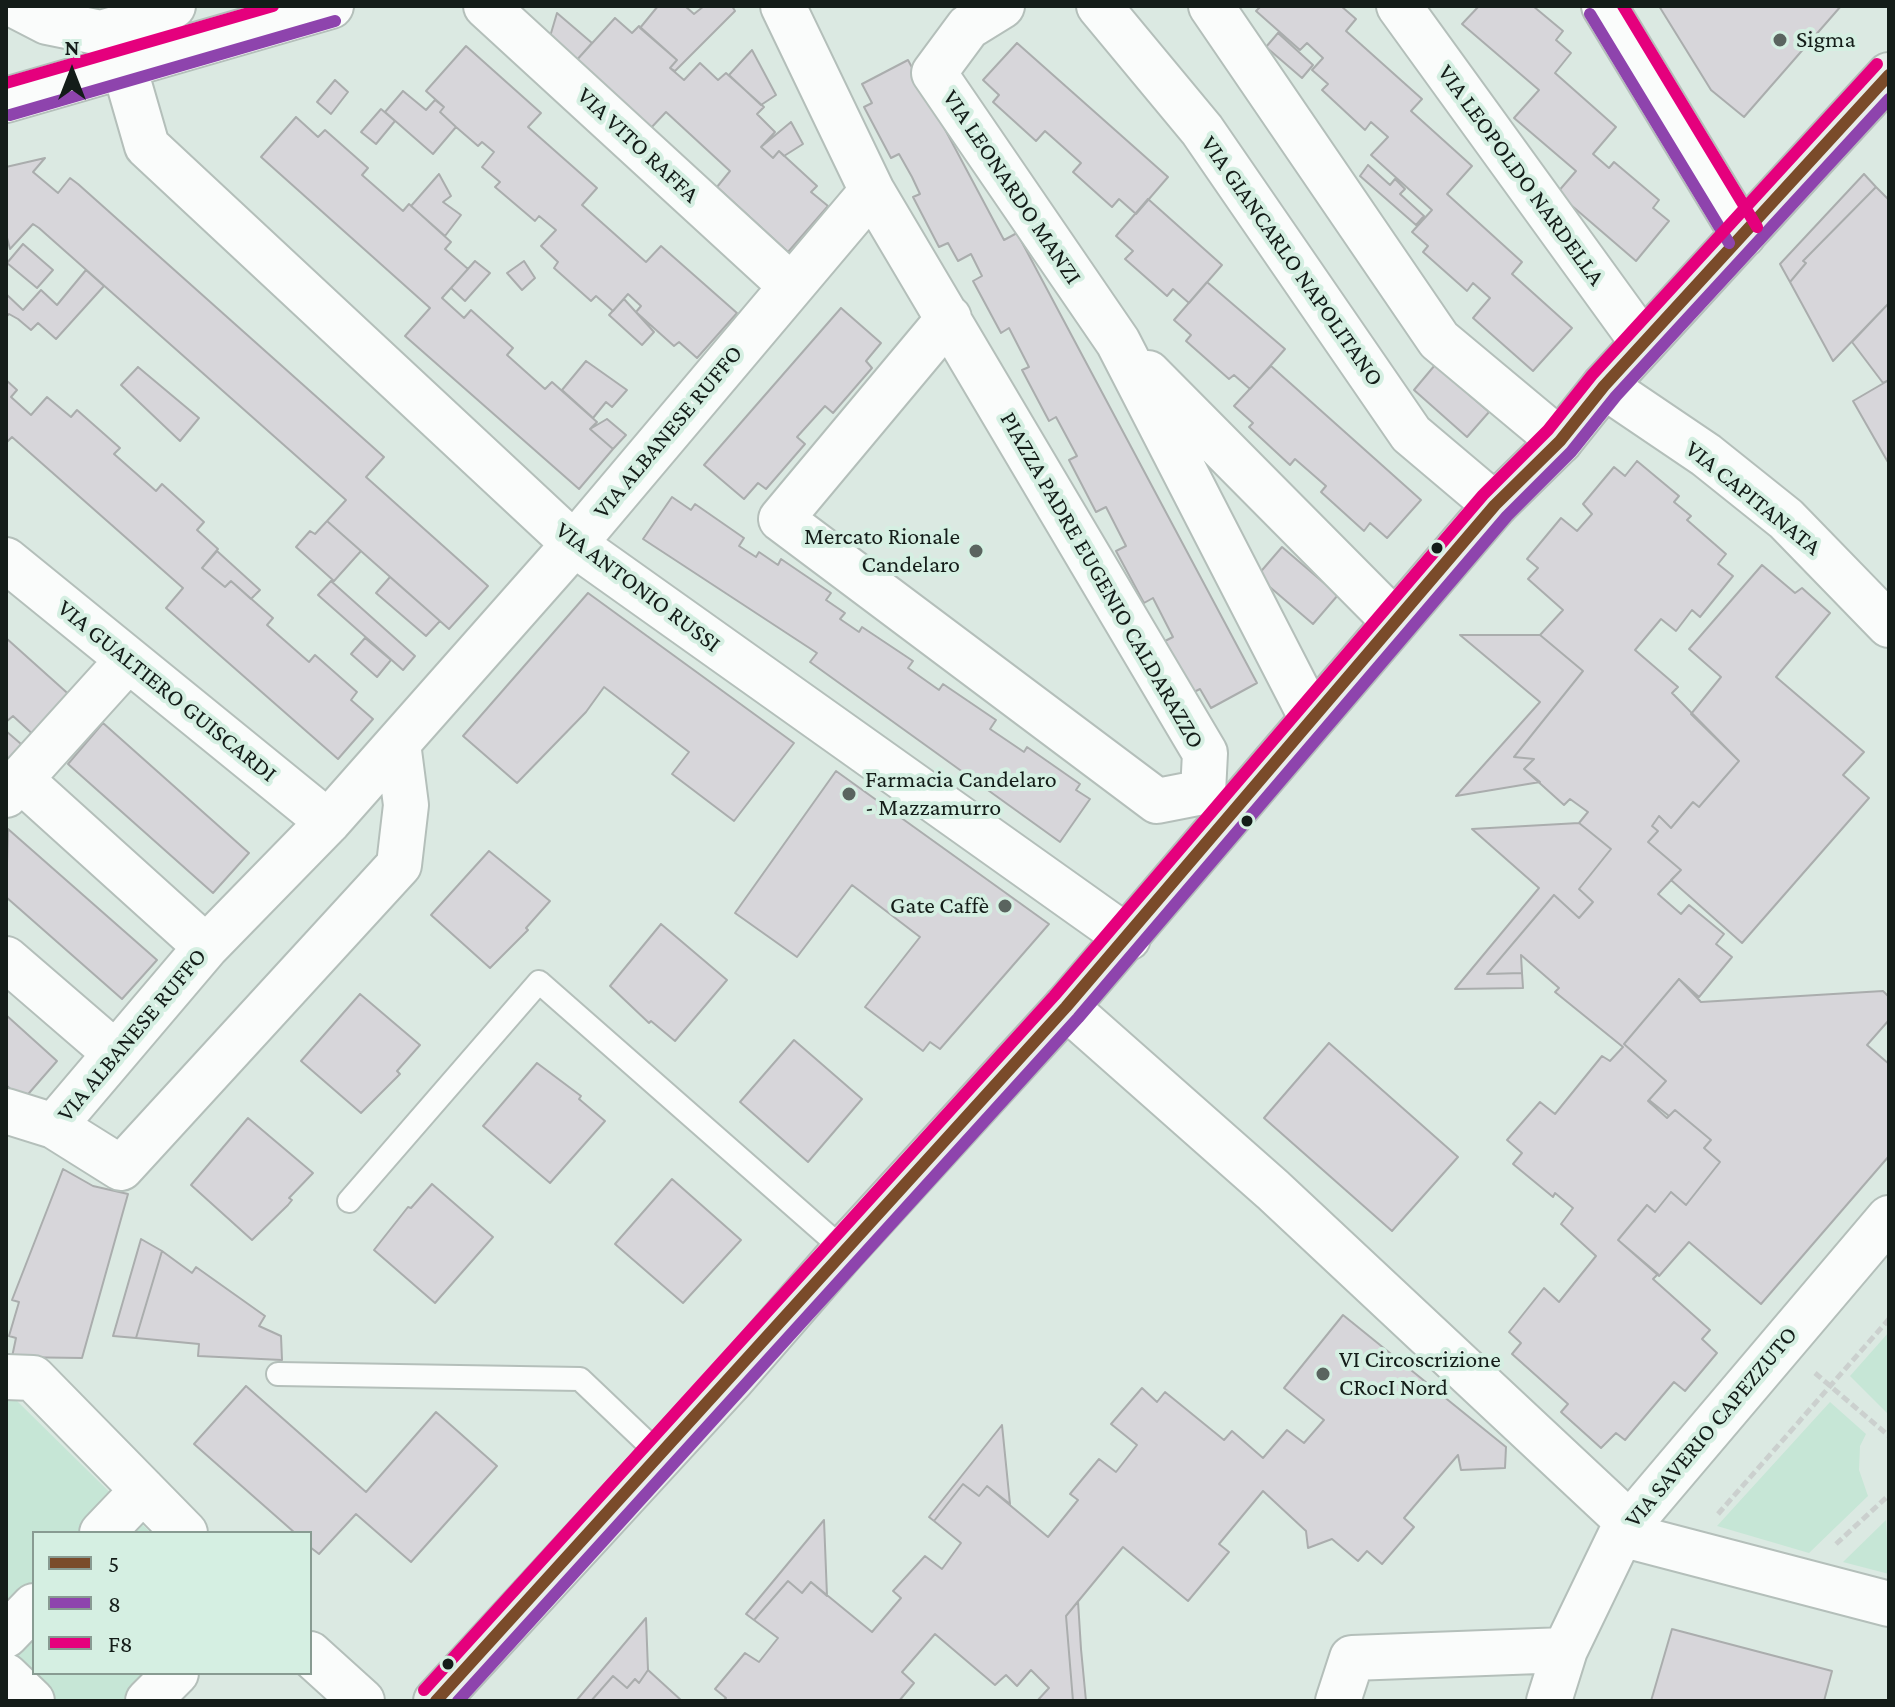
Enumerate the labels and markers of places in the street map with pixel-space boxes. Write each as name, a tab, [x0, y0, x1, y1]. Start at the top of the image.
place label: Sigma	[1796, 26, 1856, 54]
marker: Sigma	[1771, 31, 1789, 49]
place label: Mercato Rionale Candelaro	[804, 523, 960, 579]
unlabelled marker	[1429, 540, 1445, 556]
marker: Mercato Rionale Candelaro	[967, 542, 985, 560]
place label: Farmacia Candelaro - Mazzamurro	[865, 766, 1057, 822]
marker: Farmacia Candelaro - Mazzamurro	[840, 785, 858, 803]
unlabelled marker	[1239, 813, 1255, 829]
place label: Gate Caffè	[890, 892, 989, 920]
marker: Gate Caffè	[996, 897, 1014, 915]
place label: VI Circoscrizione CRocI Nord	[1339, 1346, 1501, 1402]
marker: VI Circoscrizione CRocI Nord	[1314, 1365, 1332, 1383]
unlabelled marker	[440, 1656, 456, 1672]

